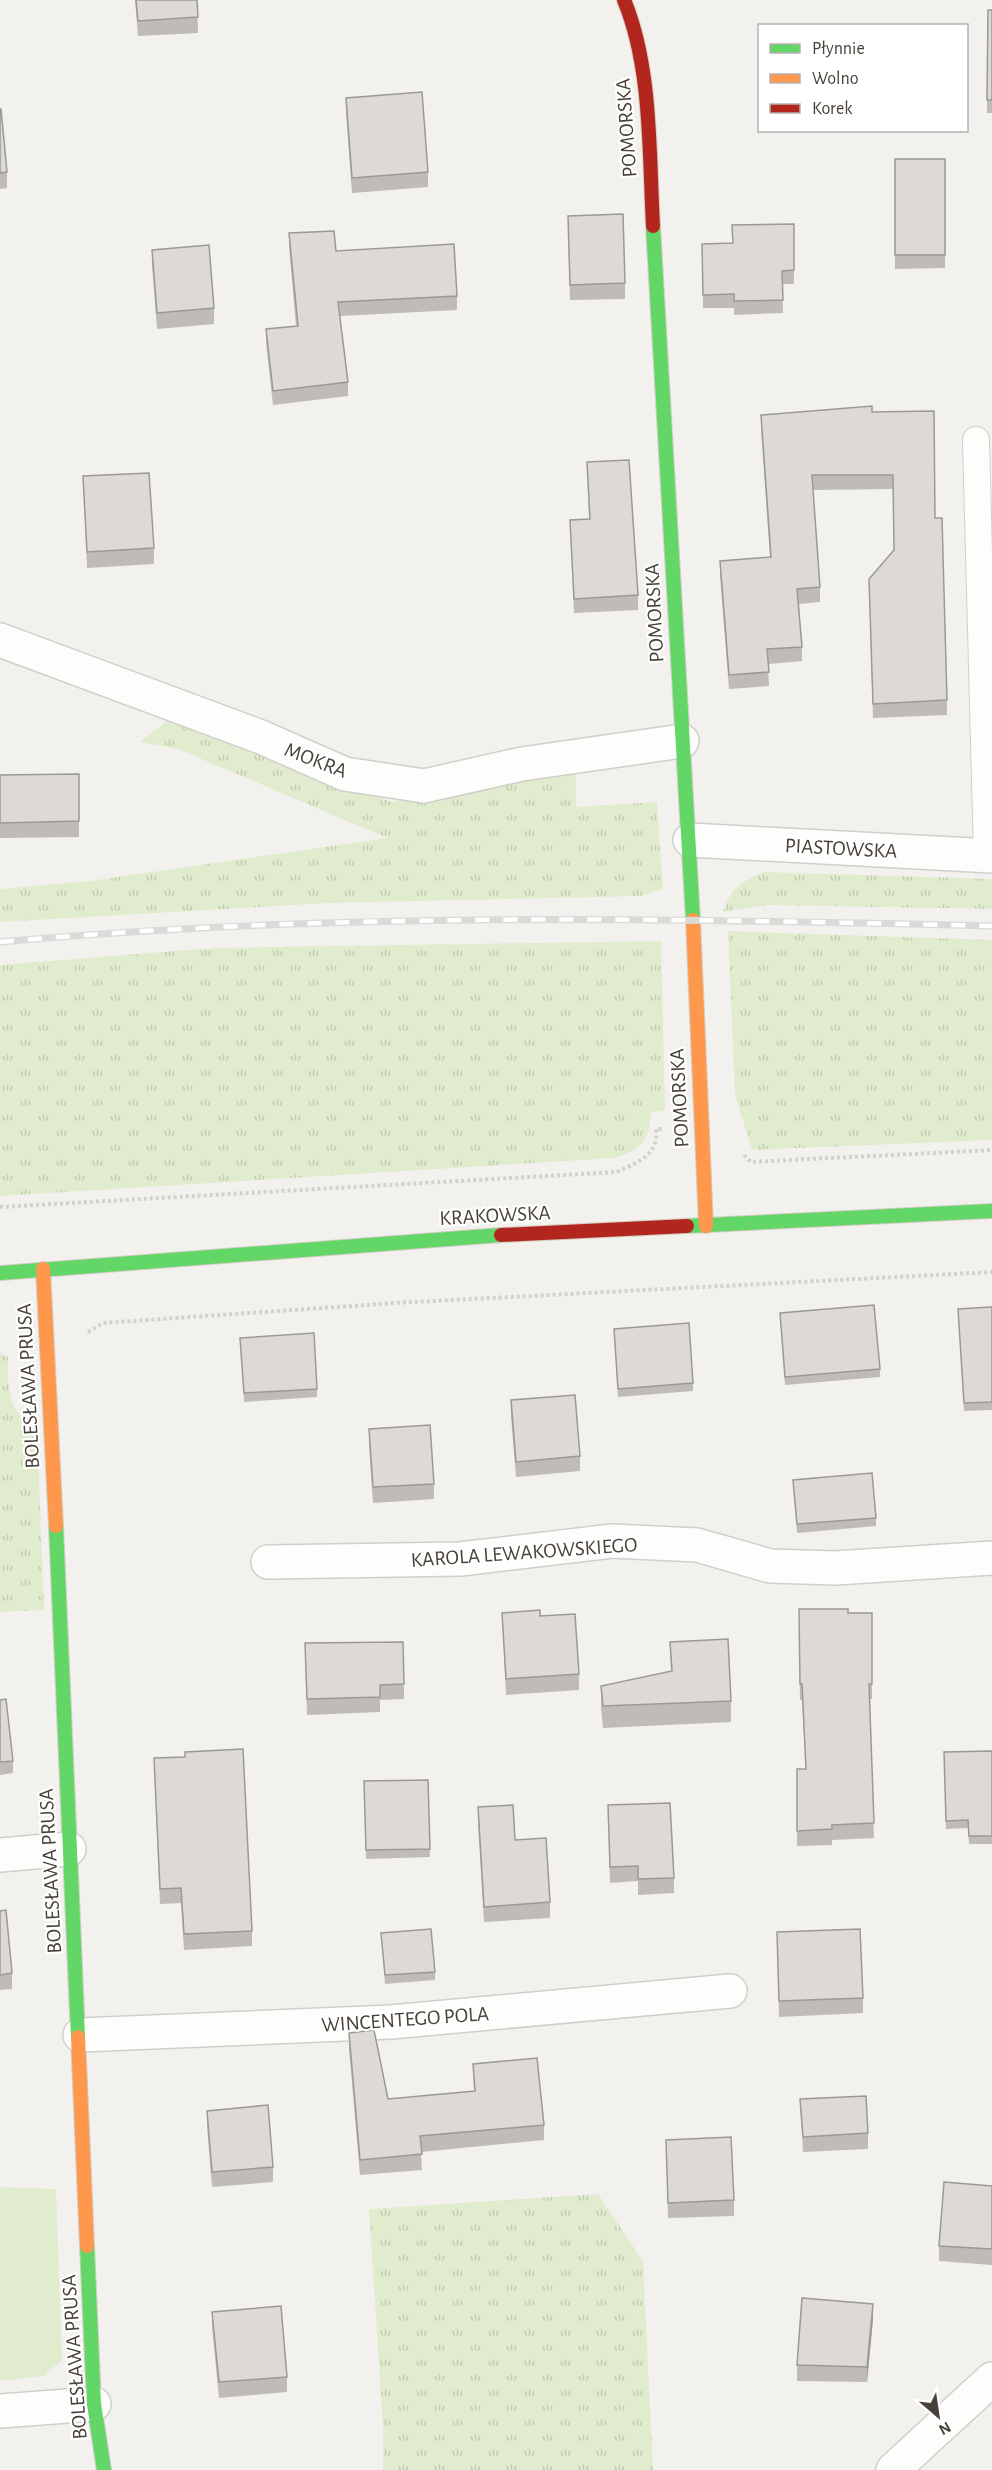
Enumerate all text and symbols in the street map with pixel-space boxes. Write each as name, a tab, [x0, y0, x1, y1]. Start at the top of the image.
legend	[758, 24, 968, 132]
text: Płynnie	[812, 40, 865, 58]
text: Wolno	[812, 70, 859, 88]
street label: POMORSKA	[613, 78, 640, 178]
text: Korek	[812, 100, 853, 118]
street label: POMORSKA	[641, 563, 668, 663]
street label: MOKRA	[282, 739, 350, 782]
street label: PIASTOWSKA	[784, 835, 898, 862]
street label: POMORSKA	[666, 1048, 693, 1148]
street label: KRAKOWSKA	[439, 1202, 551, 1229]
street label: BOLESŁAWA PRUSA	[14, 1303, 43, 1469]
street label: KAROLA LEWAKOWSKIEGO	[410, 1534, 638, 1571]
street label: BOLESŁAWA PRUSA	[36, 1788, 65, 1954]
street label: WINCENTEGO POLA	[320, 2003, 490, 2036]
street label: BOLESŁAWA PRUSA	[58, 2274, 91, 2440]
north arrow	[908, 2386, 968, 2446]
text: N	[936, 2419, 954, 2438]

